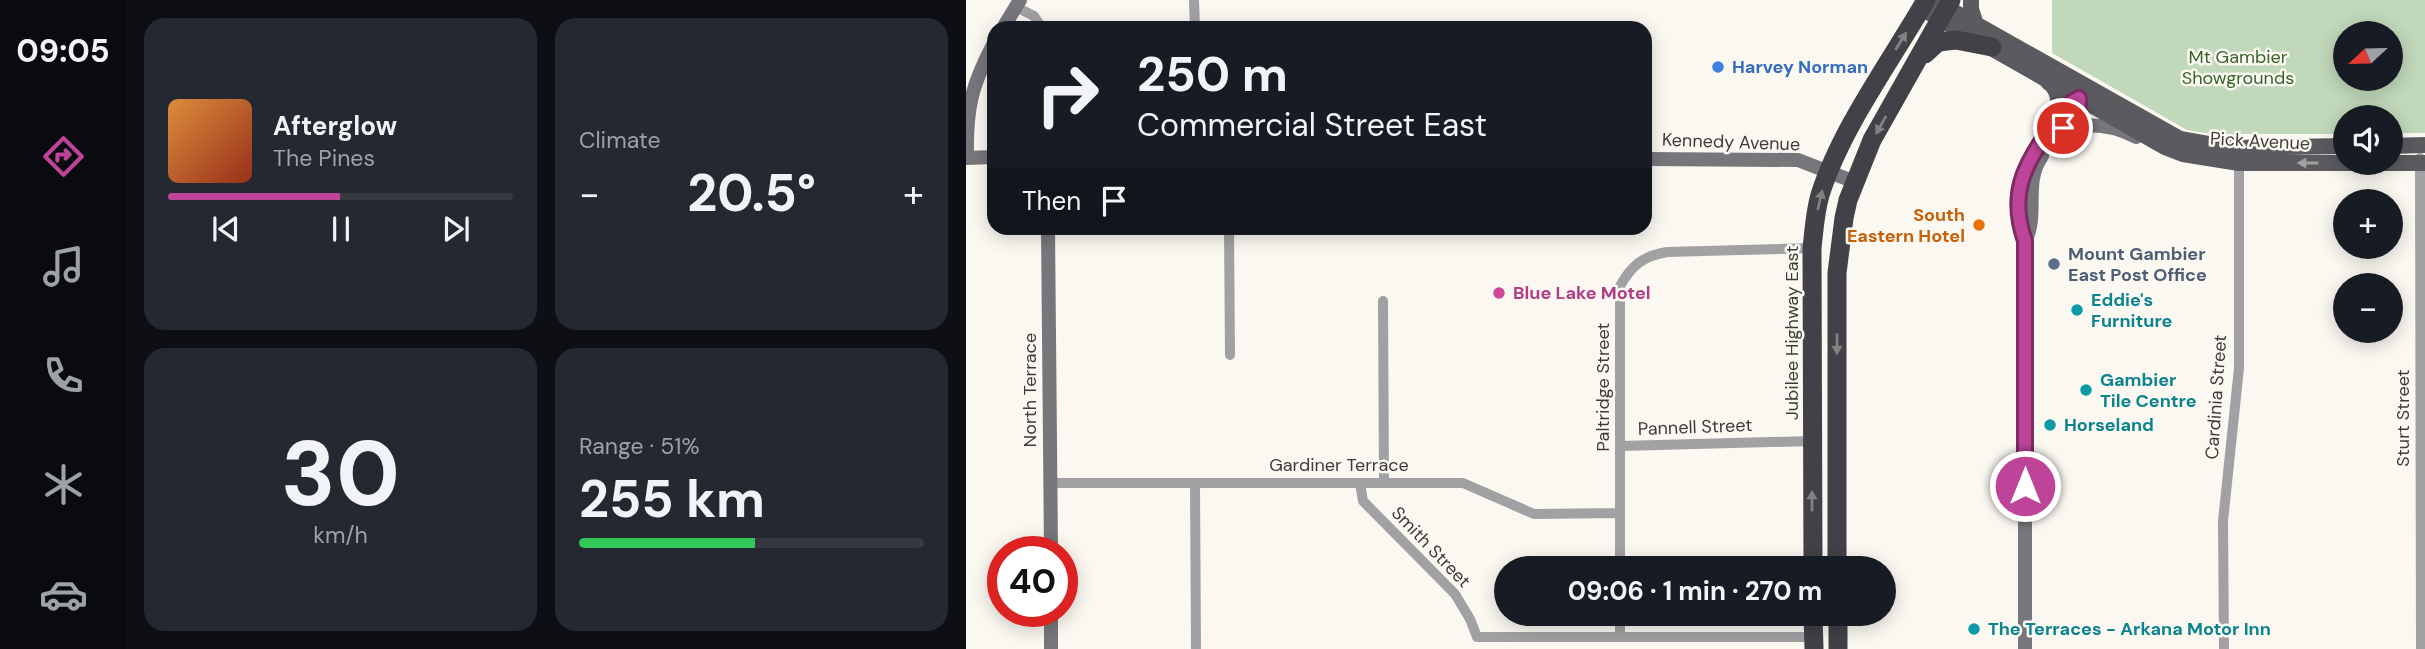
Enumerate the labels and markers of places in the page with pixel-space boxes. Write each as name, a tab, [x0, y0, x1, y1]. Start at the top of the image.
place label: Harvey Norman	[1732, 55, 1868, 79]
marker: Harvey Norman	[1710, 59, 1726, 75]
pin	[2033, 98, 2093, 158]
place label: South Eastern Hotel	[1847, 203, 1965, 248]
marker: South Eastern Hotel	[1971, 217, 1987, 233]
place label: Mount Gambier East Post Office	[2068, 242, 2207, 287]
marker: Mount Gambier East Post Office	[2046, 256, 2062, 272]
place label: Blue Lake Motel	[1513, 281, 1651, 305]
marker: Blue Lake Motel	[1491, 285, 1507, 301]
place label: Eddie's Furniture	[2091, 288, 2173, 333]
marker: Eddie's Furniture	[2069, 302, 2085, 318]
place label: Gambier Tile Centre	[2100, 368, 2197, 413]
marker: Gambier Tile Centre	[2078, 382, 2094, 398]
place label: Horseland	[2064, 413, 2154, 437]
marker: Horseland	[2042, 417, 2058, 433]
place label: The Terraces - Arkana Motor Inn	[1988, 617, 2271, 641]
marker: The Terraces - Arkana Motor Inn	[1966, 621, 1982, 637]

